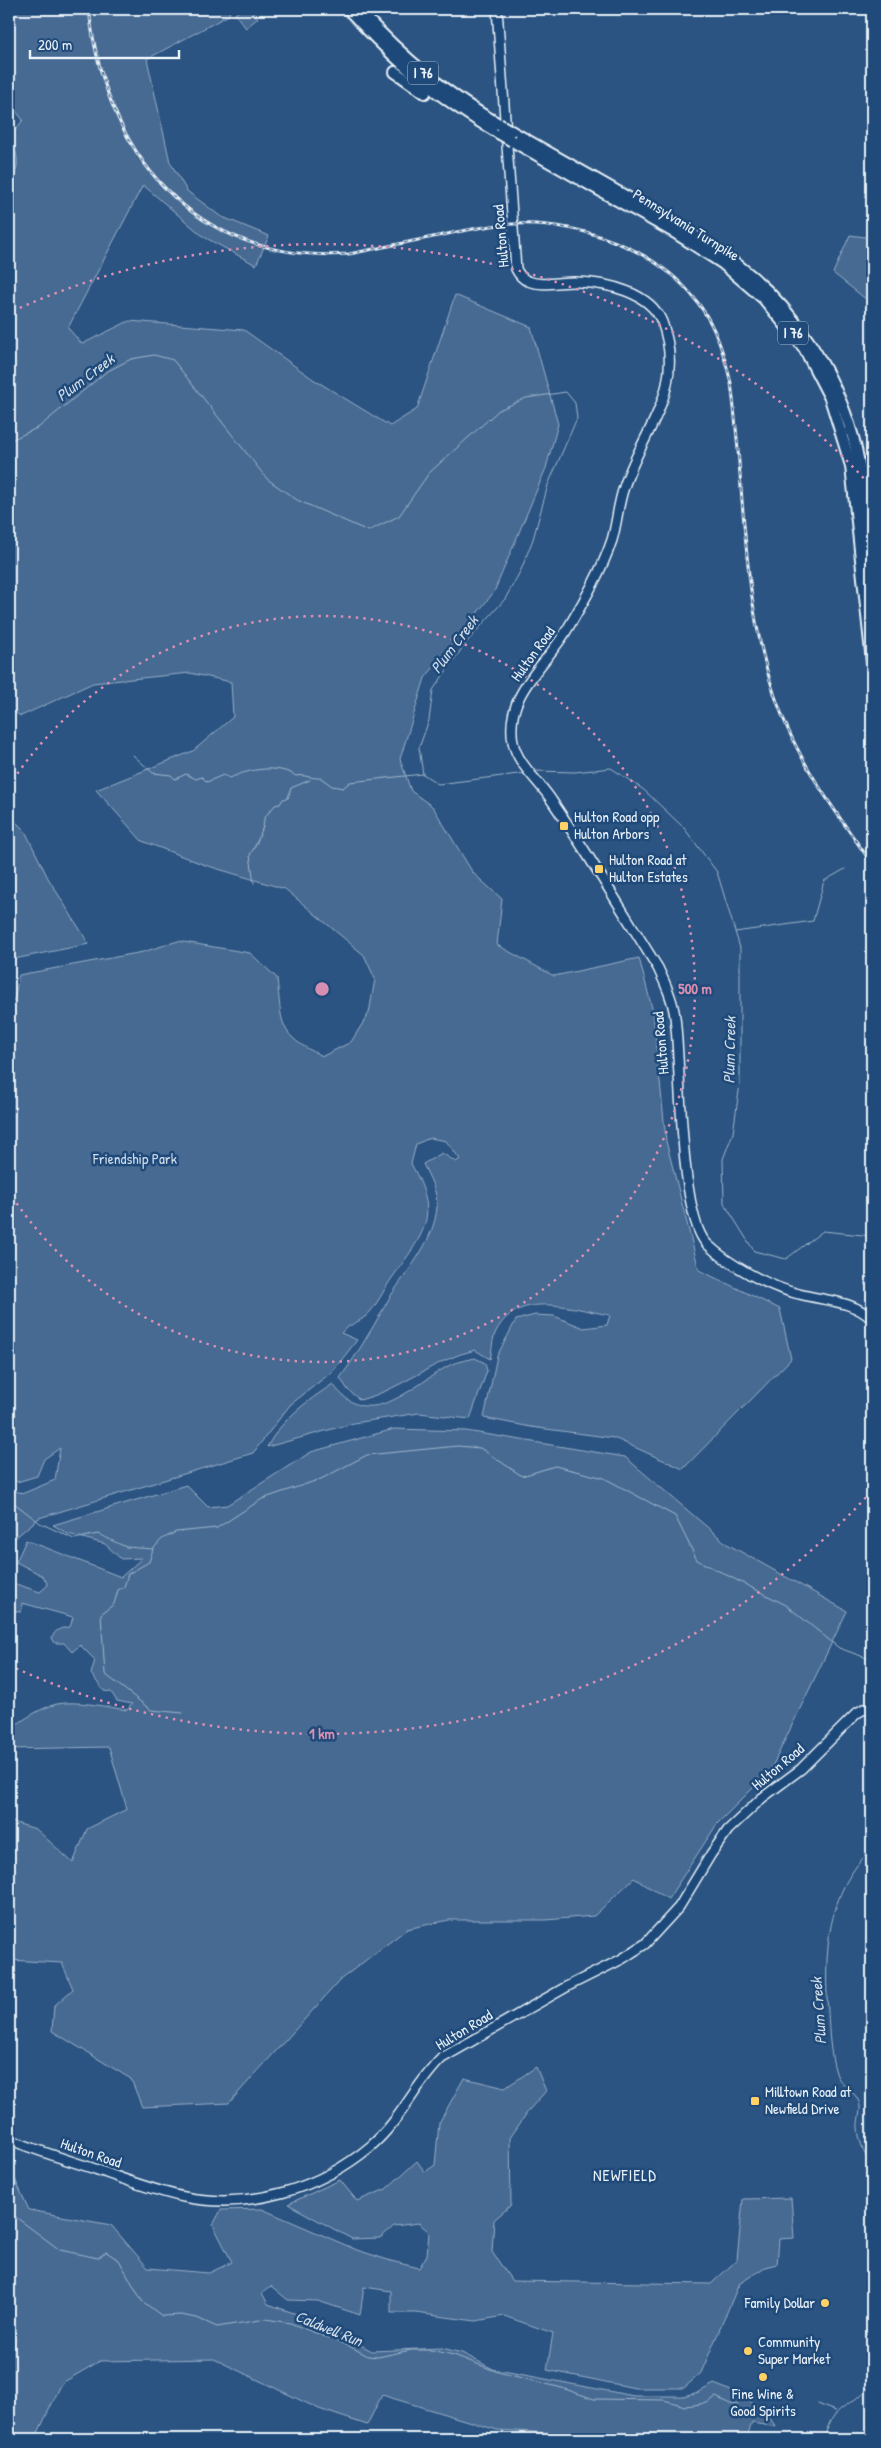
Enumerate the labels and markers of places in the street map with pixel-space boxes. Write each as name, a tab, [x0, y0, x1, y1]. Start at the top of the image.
place label: Hulton Road opp Hulton Arbors	[574, 806, 660, 844]
marker: Hulton Road opp Hulton Arbors	[558, 820, 570, 832]
place label: Hulton Road at Hulton Estates	[609, 849, 688, 887]
marker: Hulton Road at Hulton Estates	[593, 863, 605, 875]
centre of rings	[313, 980, 331, 998]
place label: Milltown Road at Newfield Drive	[765, 2081, 852, 2119]
marker: Milltown Road at Newfield Drive	[749, 2095, 761, 2107]
place label: Family Dollar	[744, 2292, 815, 2313]
marker: Family Dollar	[819, 2297, 831, 2309]
place label: Community Super Market	[758, 2331, 831, 2369]
marker: Community Super Market	[742, 2345, 754, 2357]
marker: Fine Wine & Good Spirits	[757, 2371, 769, 2383]
place label: Fine Wine & Good Spirits	[730, 2383, 796, 2421]

